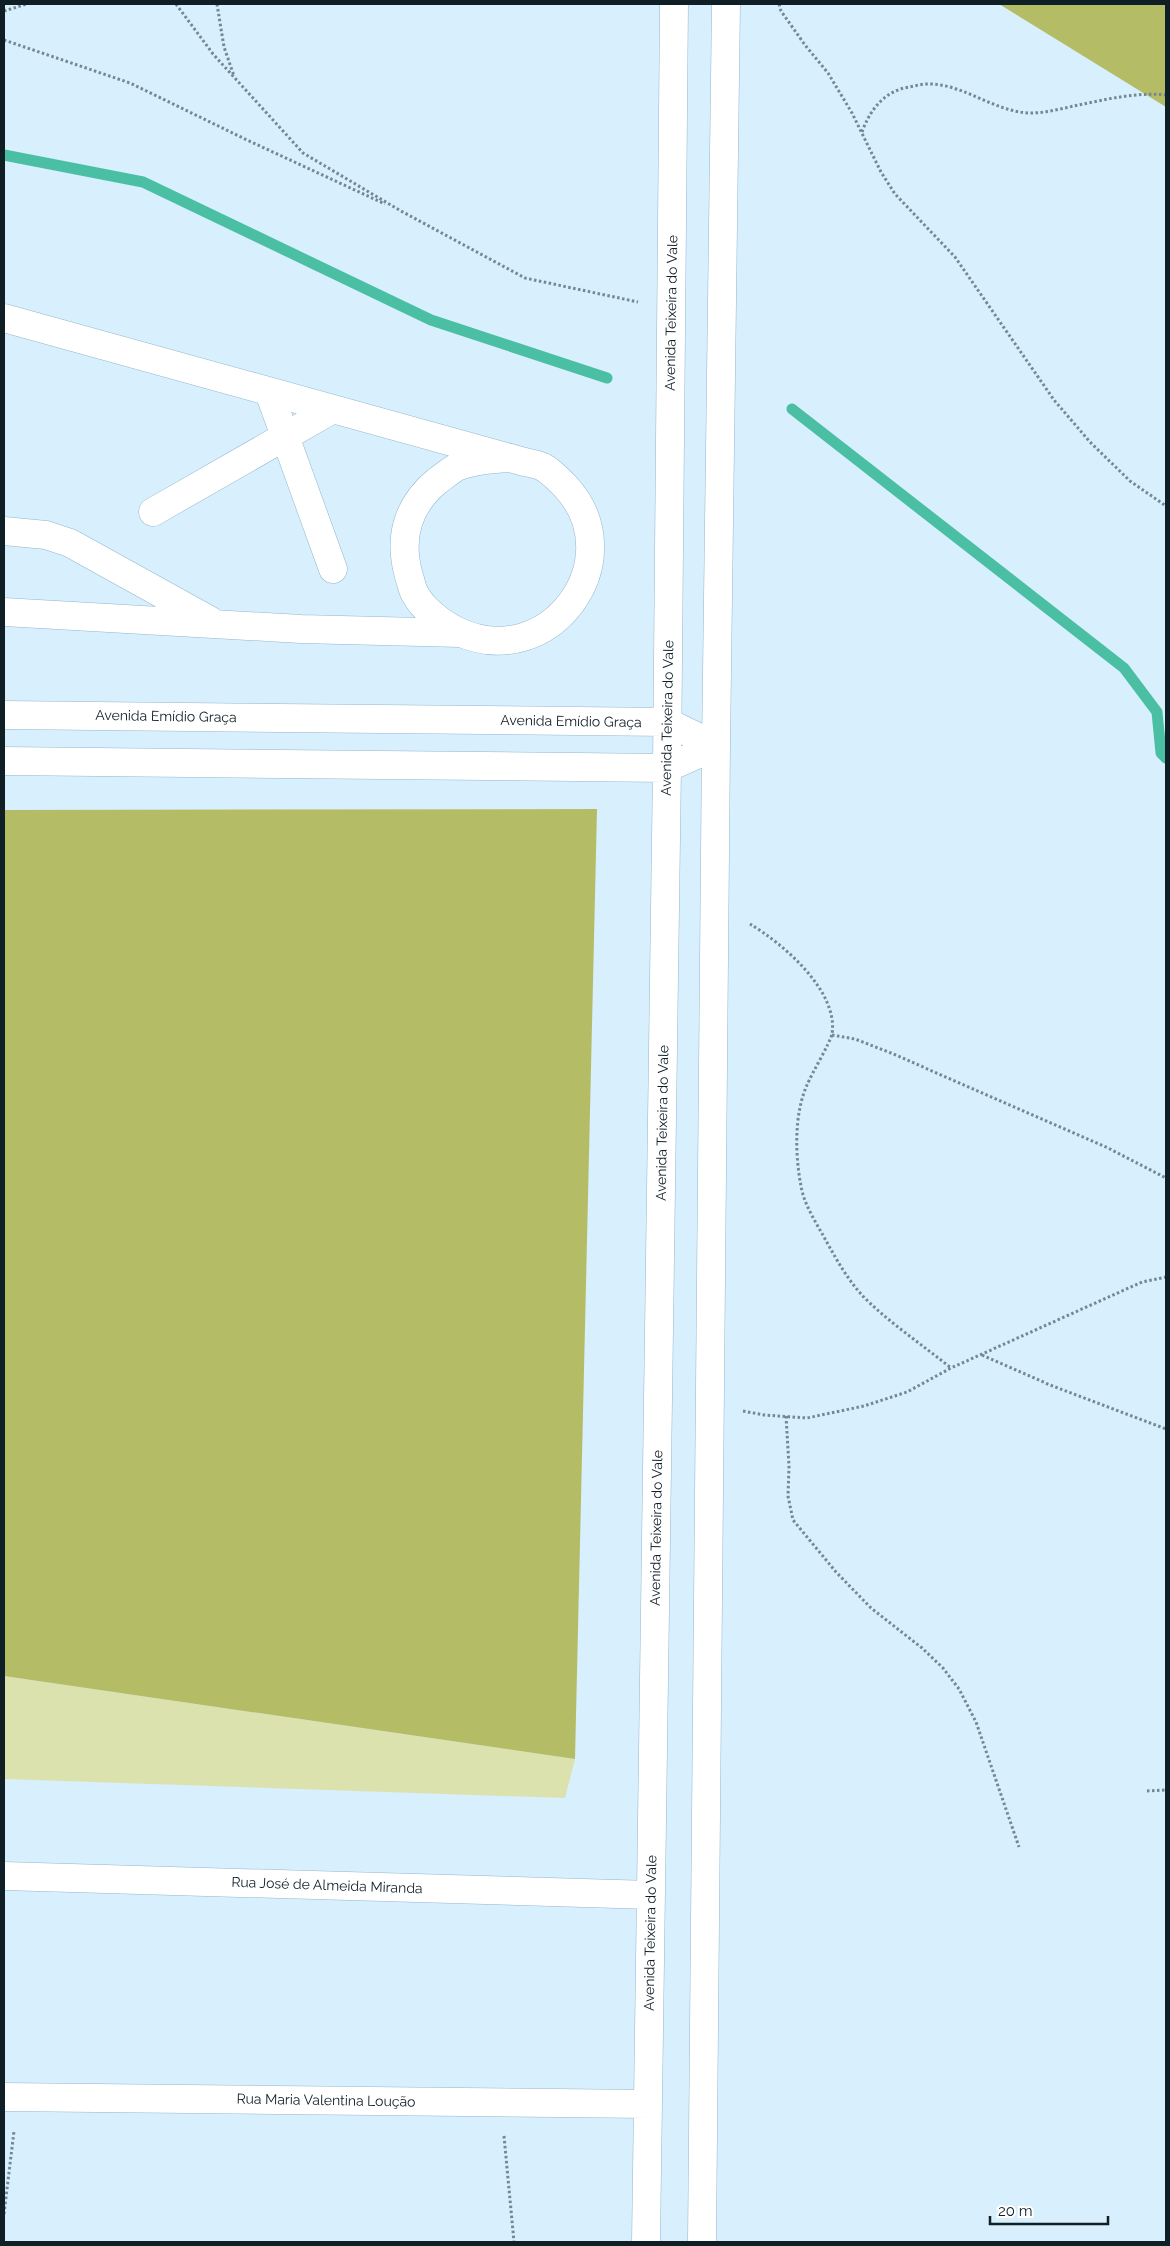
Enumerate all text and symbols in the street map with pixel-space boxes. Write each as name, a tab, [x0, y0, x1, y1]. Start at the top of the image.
street label: Avenida Teixeira do Vale	[662, 235, 680, 391]
street label: Avenida Teixeira do Vale	[658, 640, 676, 796]
street label: Avenida Emídio Graça	[95, 707, 237, 725]
street label: Avenida Emídio Graça	[500, 712, 642, 730]
street label: Avenida Teixeira do Vale	[653, 1045, 671, 1201]
street label: Avenida Teixeira do Vale	[647, 1450, 665, 1606]
street label: Avenida Teixeira do Vale	[641, 1855, 659, 2011]
street label: Rua José de Almeida Miranda	[231, 1874, 423, 1896]
street label: Rua Maria Valentina Loução	[236, 2090, 416, 2110]
scale bar	[990, 2194, 1108, 2226]
text: 20 m	[998, 2202, 1033, 2220]

